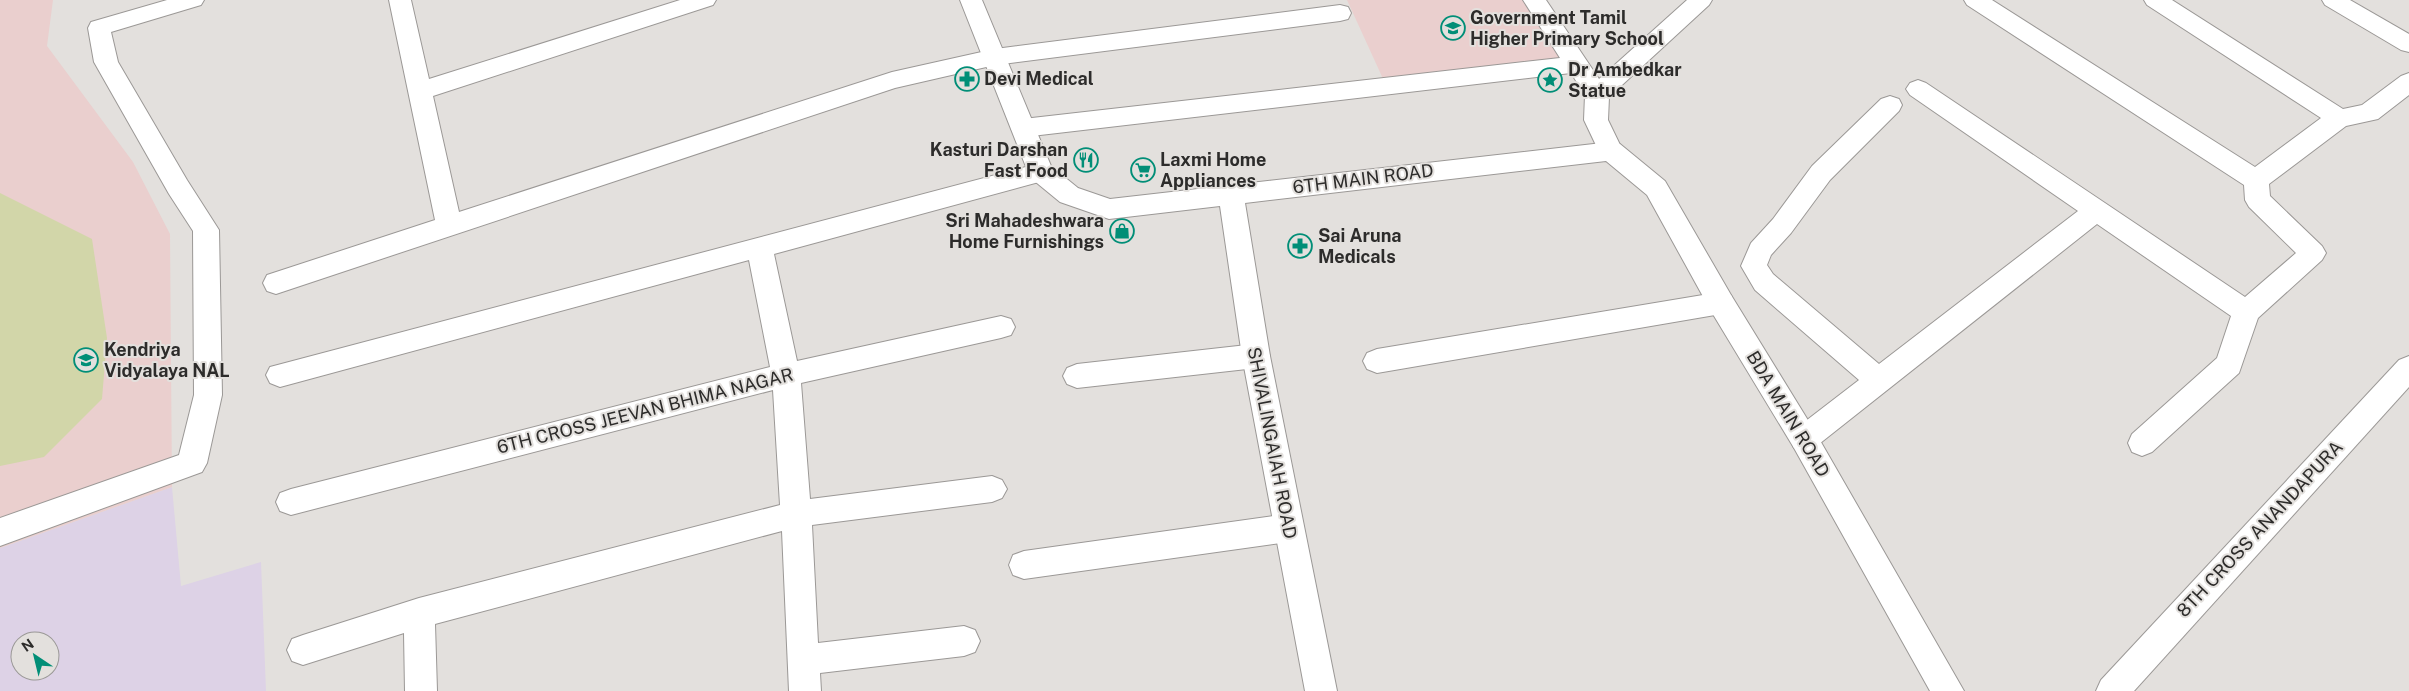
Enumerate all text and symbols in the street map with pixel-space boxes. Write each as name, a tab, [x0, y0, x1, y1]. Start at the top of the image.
place label: Government Tamil Higher Primary School	[1470, 7, 1664, 49]
school or university icon: Government Tamil Higher Primary School	[1440, 15, 1466, 41]
place label: Dr Ambedkar Statue	[1568, 59, 1682, 101]
pharmacy icon: Devi Medical	[954, 66, 980, 92]
place icon: Dr Ambedkar Statue	[1537, 67, 1563, 93]
place label: Devi Medical	[984, 68, 1094, 89]
place label: Kasturi Darshan Fast Food	[930, 139, 1068, 181]
restaurant icon: Kasturi Darshan Fast Food	[1073, 147, 1099, 173]
place label: Laxmi Home Appliances	[1160, 149, 1266, 191]
supermarket icon: Laxmi Home Appliances	[1130, 157, 1156, 183]
street label: 6TH MAIN ROAD	[1291, 159, 1435, 198]
place label: Sri Mahadeshwara Home Furnishings	[945, 210, 1104, 252]
shop icon: Sri Mahadeshwara Home Furnishings	[1109, 218, 1135, 244]
place label: Sai Aruna Medicals	[1318, 225, 1401, 267]
pharmacy icon: Sai Aruna Medicals	[1287, 233, 1313, 259]
place label: Kendriya Vidyalaya NAL	[104, 339, 230, 381]
street label: SHIVALINGAIAH ROAD	[1244, 345, 1301, 540]
school or university icon: Kendriya Vidyalaya NAL	[73, 347, 99, 373]
street label: BDA MAIN ROAD	[1743, 347, 1834, 480]
street label: 6TH CROSS JEEVAN BHIMA NAGAR	[495, 363, 795, 458]
street label: 8TH CROSS ANANDAPURA	[2172, 436, 2347, 621]
north arrow	[10, 631, 60, 681]
text: N	[18, 636, 37, 655]

